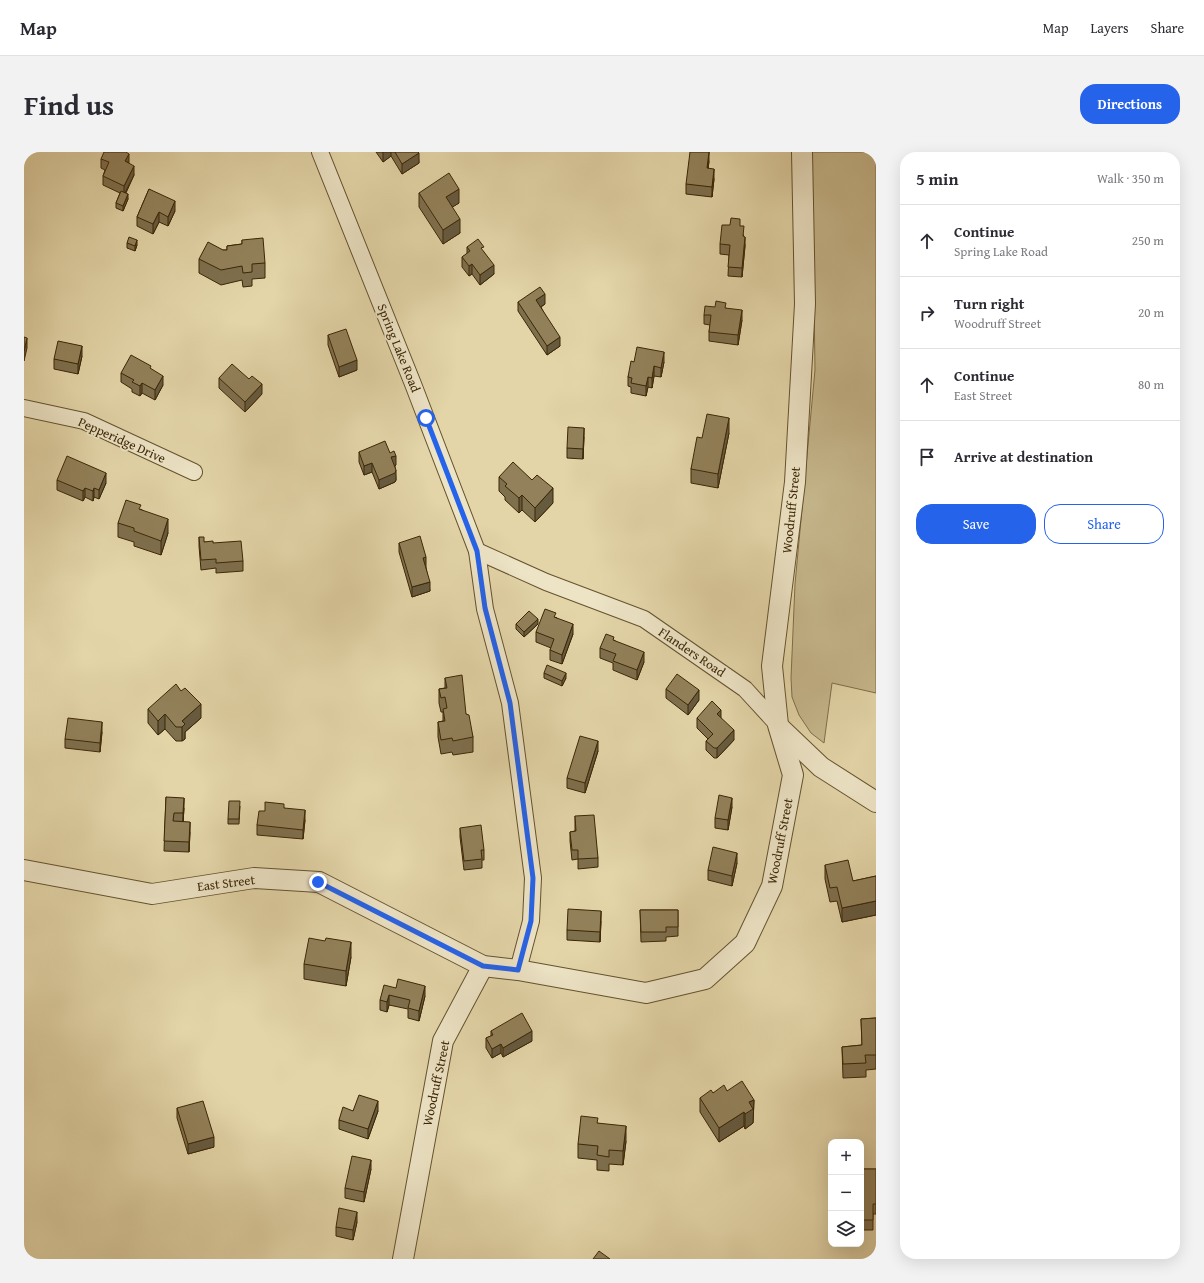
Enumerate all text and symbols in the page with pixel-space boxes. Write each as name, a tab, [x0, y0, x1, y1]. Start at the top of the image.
text: Map	[20, 14, 57, 42]
text: Map	[1043, 18, 1069, 38]
text: Layers	[1091, 18, 1129, 38]
text: Share	[1151, 18, 1184, 38]
text: Find us	[24, 84, 114, 125]
button: Directions	[1080, 84, 1180, 124]
text: 5 min	[916, 166, 958, 191]
text: Walk · 350 m	[1097, 169, 1164, 188]
text: Continue	[954, 221, 1015, 242]
icon: ahead	[916, 230, 938, 252]
text: 250 m	[1132, 231, 1164, 250]
text: Spring Lake Road	[954, 242, 1048, 261]
text: Turn right	[954, 293, 1025, 314]
street label: Spring Lake Road	[373, 301, 425, 395]
icon: right	[916, 302, 938, 324]
text: 20 m	[1138, 303, 1164, 322]
text: Woodruff Street	[954, 314, 1041, 333]
text: Continue	[954, 365, 1015, 386]
icon: ahead	[916, 374, 938, 396]
text: 80 m	[1138, 375, 1164, 394]
text: East Street	[954, 386, 1012, 405]
route start	[417, 409, 435, 427]
street label: Pepperidge Drive	[75, 412, 169, 468]
icon: arrive	[916, 446, 938, 468]
text: Arrive at destination	[954, 446, 1093, 467]
street label: Woodruff Street	[777, 465, 805, 554]
button: Save	[916, 504, 1036, 544]
button: Share	[1044, 504, 1164, 544]
street label: Flanders Road	[655, 623, 729, 681]
street label: Woodruff Street	[762, 796, 798, 886]
street label: East Street	[196, 870, 256, 896]
route end	[309, 873, 327, 891]
street label: Woodruff Street	[418, 1038, 454, 1128]
map controls	[828, 1139, 864, 1247]
button: +	[828, 1139, 864, 1175]
button: −	[828, 1175, 864, 1211]
button: layers	[828, 1211, 864, 1247]

